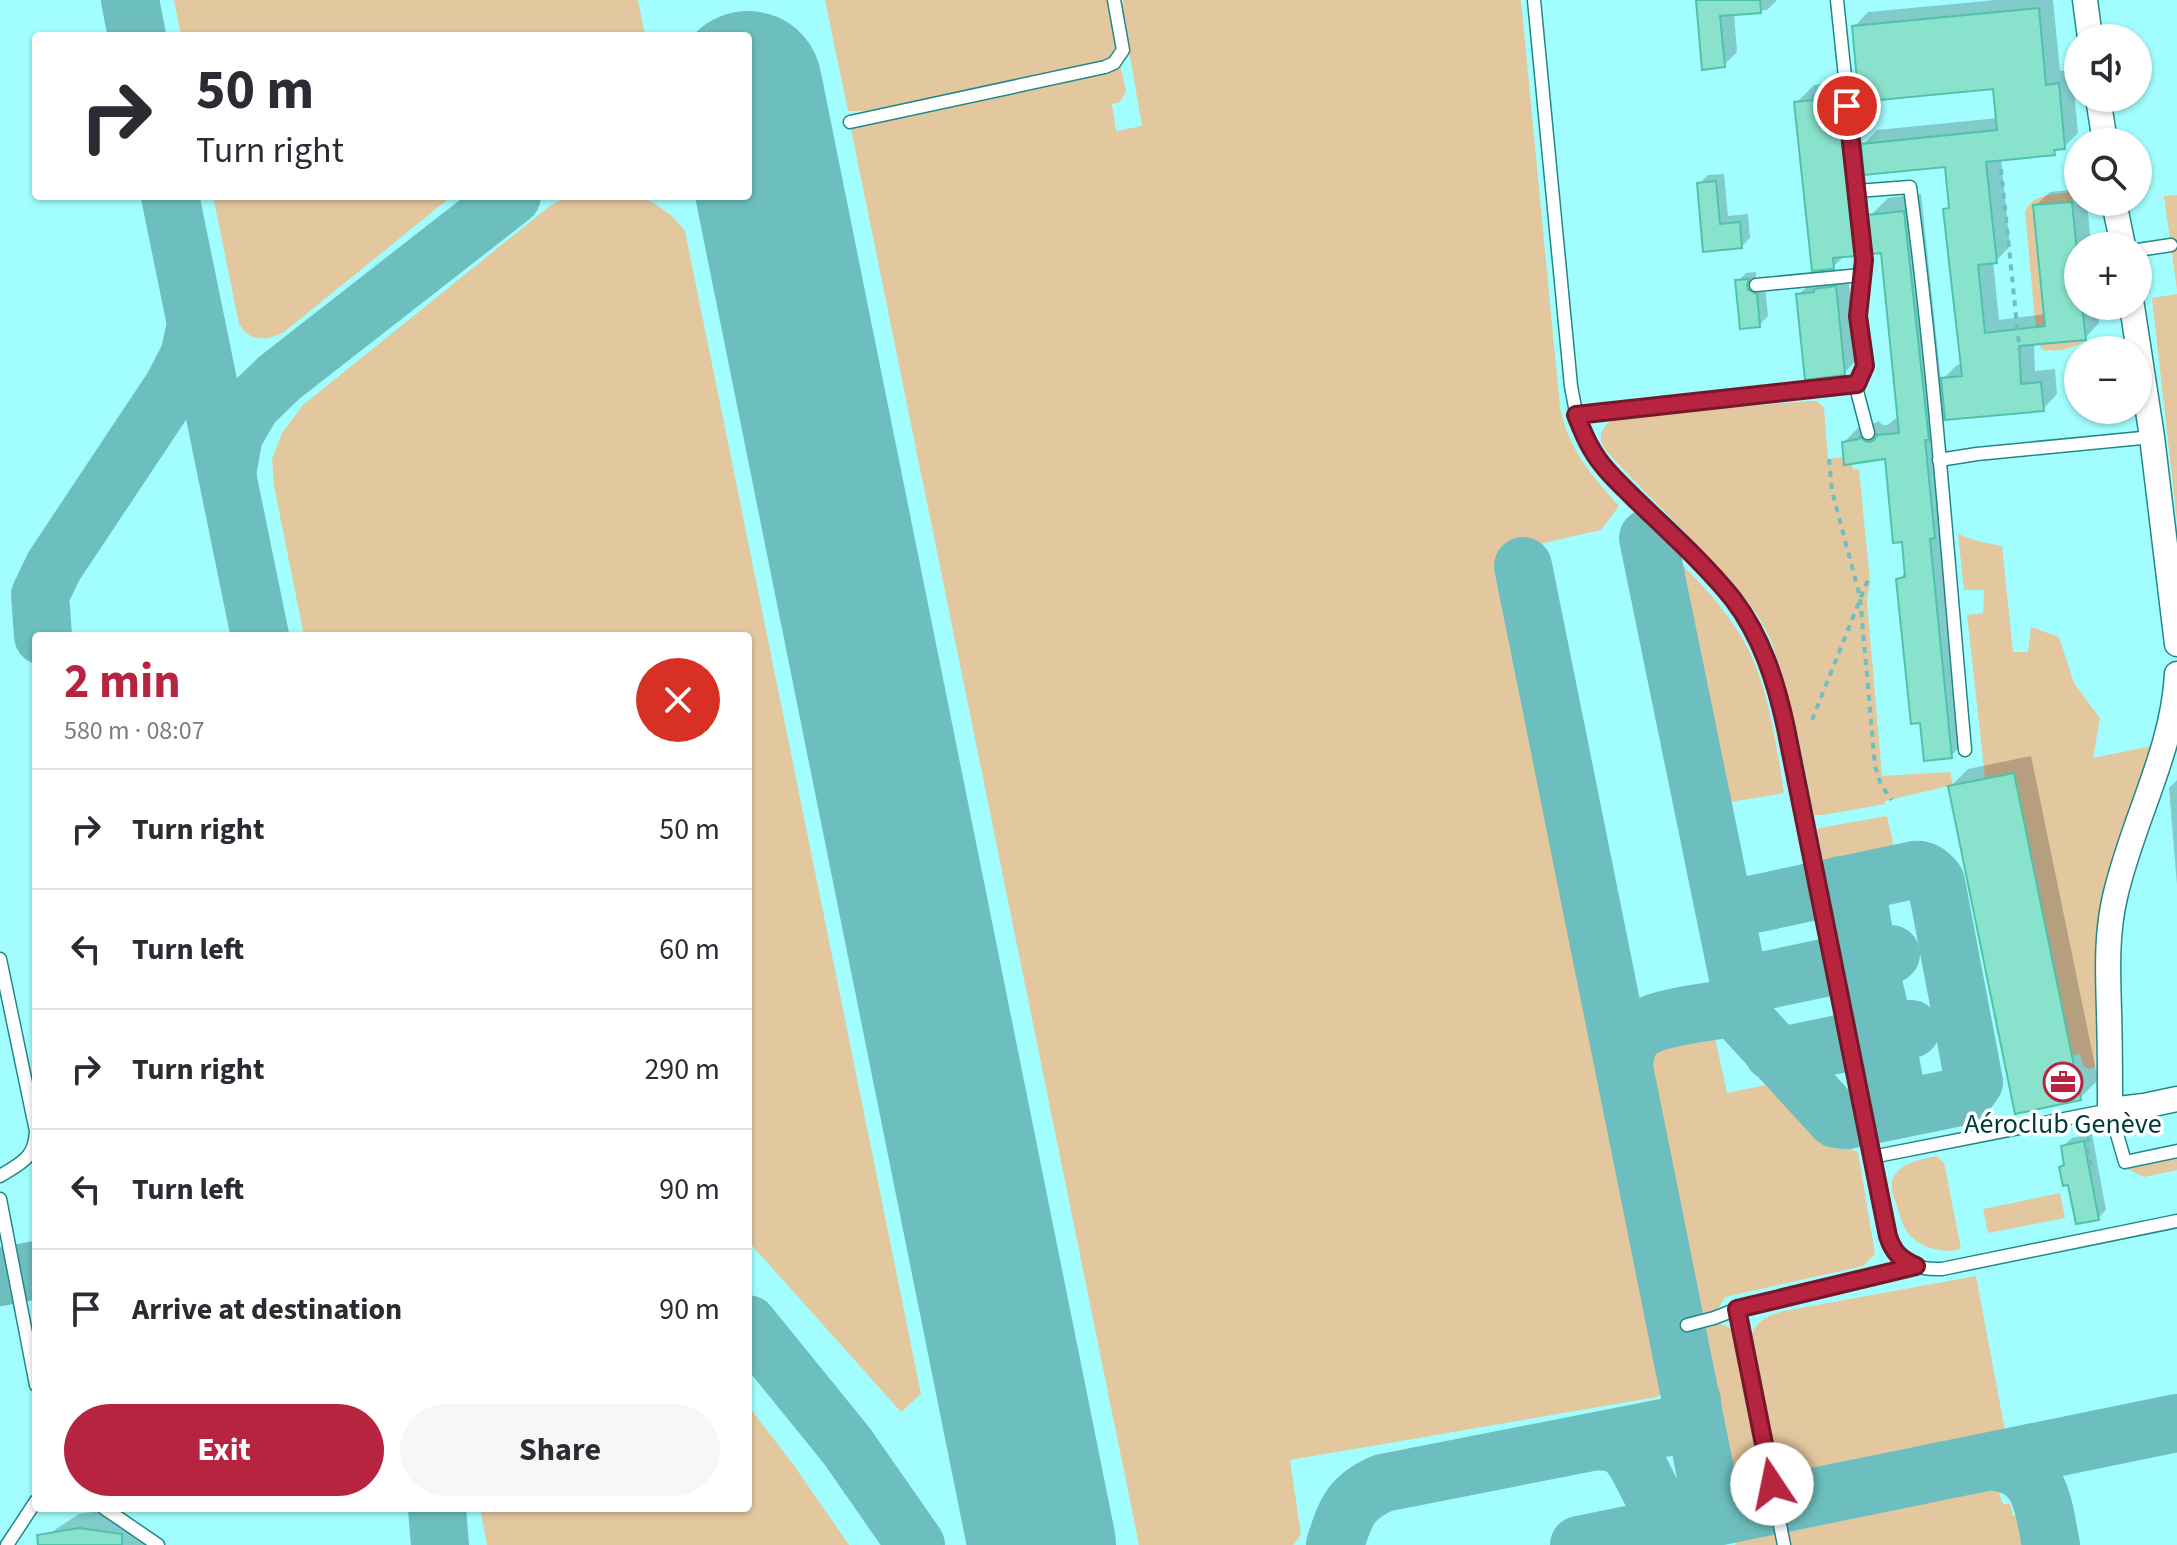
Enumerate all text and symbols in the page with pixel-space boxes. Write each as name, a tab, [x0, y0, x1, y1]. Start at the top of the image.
map controls	[2064, 24, 2152, 424]
button: sound	[2064, 24, 2152, 112]
text: 50 m	[196, 51, 314, 130]
icon: right	[64, 64, 168, 168]
pin	[1813, 72, 1881, 140]
icon: arrive	[1825, 84, 1869, 128]
text: Turn right	[196, 125, 344, 176]
button: search	[2064, 128, 2152, 216]
button: +	[2064, 232, 2152, 320]
button: −	[2064, 336, 2152, 424]
text: 2 min	[64, 648, 181, 716]
button: close	[636, 658, 720, 742]
text: 580 m · 08:07	[64, 712, 205, 749]
icon: right	[64, 807, 108, 851]
text: Turn right	[132, 808, 264, 851]
text: 50 m	[659, 808, 720, 851]
icon: left	[64, 927, 108, 971]
text: Turn left	[132, 928, 244, 971]
text: 60 m	[659, 928, 720, 971]
icon: right	[64, 1047, 108, 1091]
text: Turn right	[132, 1048, 264, 1091]
text: 290 m	[644, 1048, 720, 1091]
office icon: Aéroclub Genève	[2042, 1061, 2084, 1103]
place label: Aéroclub Genève	[1964, 1104, 2162, 1144]
icon: left	[64, 1167, 108, 1211]
text: Turn left	[132, 1168, 244, 1211]
text: 90 m	[659, 1168, 720, 1211]
icon: arrive	[64, 1287, 108, 1331]
text: Arrive at destination	[132, 1288, 402, 1331]
text: 90 m	[659, 1288, 720, 1331]
button: Exit	[64, 1404, 384, 1496]
button: Share	[400, 1404, 720, 1496]
position arrow	[1730, 1442, 1814, 1526]

